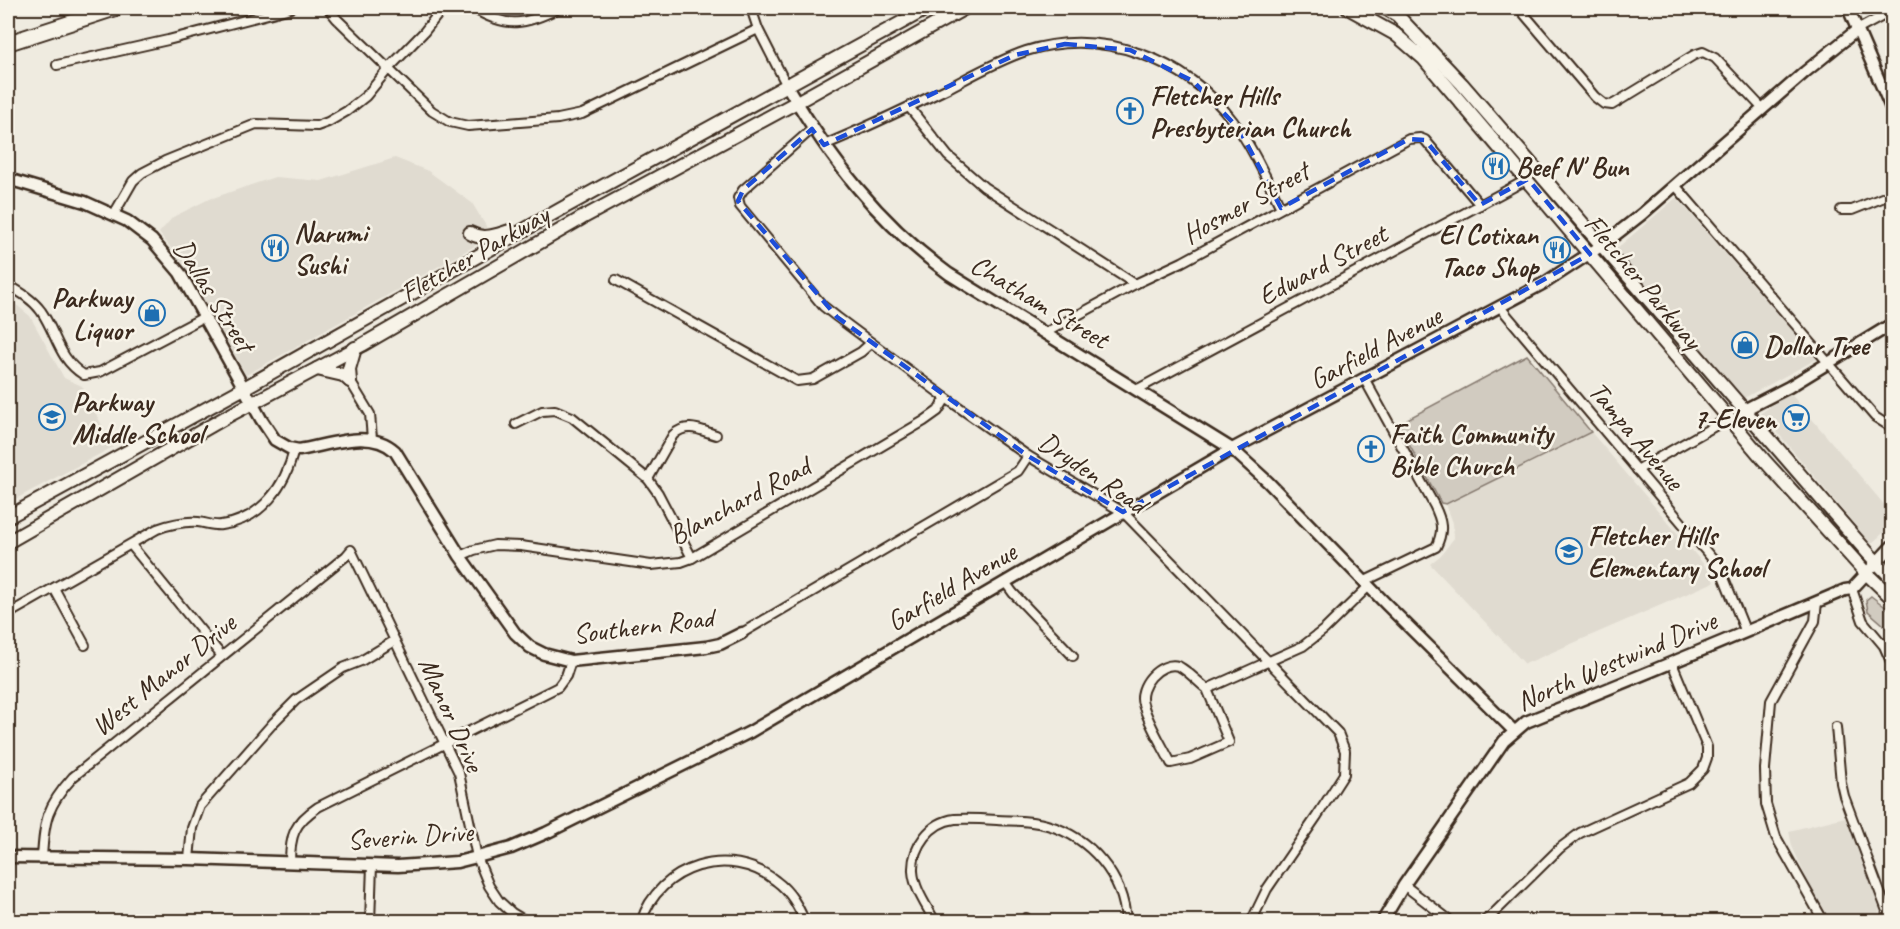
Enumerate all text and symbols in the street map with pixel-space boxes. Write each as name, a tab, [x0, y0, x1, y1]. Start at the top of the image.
place label: Fletcher Hills Presbyterian Church	[1150, 78, 1352, 145]
church icon: Fletcher Hills Presbyterian Church	[1115, 96, 1145, 126]
place label: Beef N' Bun	[1516, 149, 1630, 184]
restaurant icon: Beef N' Bun	[1481, 151, 1511, 181]
street label: Hosmer Street	[1176, 152, 1318, 252]
street label: Fletcher Parkway	[394, 196, 557, 310]
street label: Fletcher Parkway	[1577, 207, 1712, 358]
place label: Narumi Sushi	[294, 215, 370, 282]
street label: Edward Street	[1252, 215, 1395, 313]
place label: El Cotixan Taco Shop	[1439, 217, 1540, 284]
street label: Dallas Street	[166, 232, 265, 361]
restaurant icon: Narumi Sushi	[260, 233, 290, 263]
restaurant icon: El Cotixan Taco Shop	[1542, 235, 1572, 265]
street label: Chatham Street	[964, 247, 1117, 358]
place label: Parkway Liquor	[51, 280, 135, 347]
street label: Garfield Avenue	[1303, 297, 1449, 397]
shop icon: Parkway Liquor	[137, 298, 167, 328]
place label: Dollar Tree	[1764, 328, 1871, 363]
shop icon: Dollar Tree	[1730, 330, 1760, 360]
street label: Tampa Avenue	[1581, 374, 1693, 498]
place label: Parkway Middle School	[72, 384, 209, 451]
place label: 7-Eleven	[1694, 401, 1778, 436]
school or university icon: Parkway Middle School	[37, 402, 67, 432]
supermarket icon: 7-Eleven	[1781, 403, 1811, 433]
place label: Faith Community Bible Church	[1390, 416, 1555, 483]
street label: Dryden Road	[1032, 424, 1157, 523]
church icon: Faith Community Bible Church	[1356, 434, 1386, 464]
street label: Blanchard Road	[663, 447, 819, 552]
place label: Fletcher Hills Elementary School	[1588, 518, 1771, 585]
street label: Garfield Avenue	[880, 533, 1024, 639]
school or university icon: Fletcher Hills Elementary School	[1554, 536, 1584, 566]
street label: Southern Road	[571, 599, 719, 651]
street label: North Westwind Drive	[1511, 602, 1723, 718]
street label: West Manor Drive	[84, 604, 244, 743]
street label: Manor Drive	[411, 652, 493, 779]
street label: Severin Drive	[346, 814, 476, 857]

